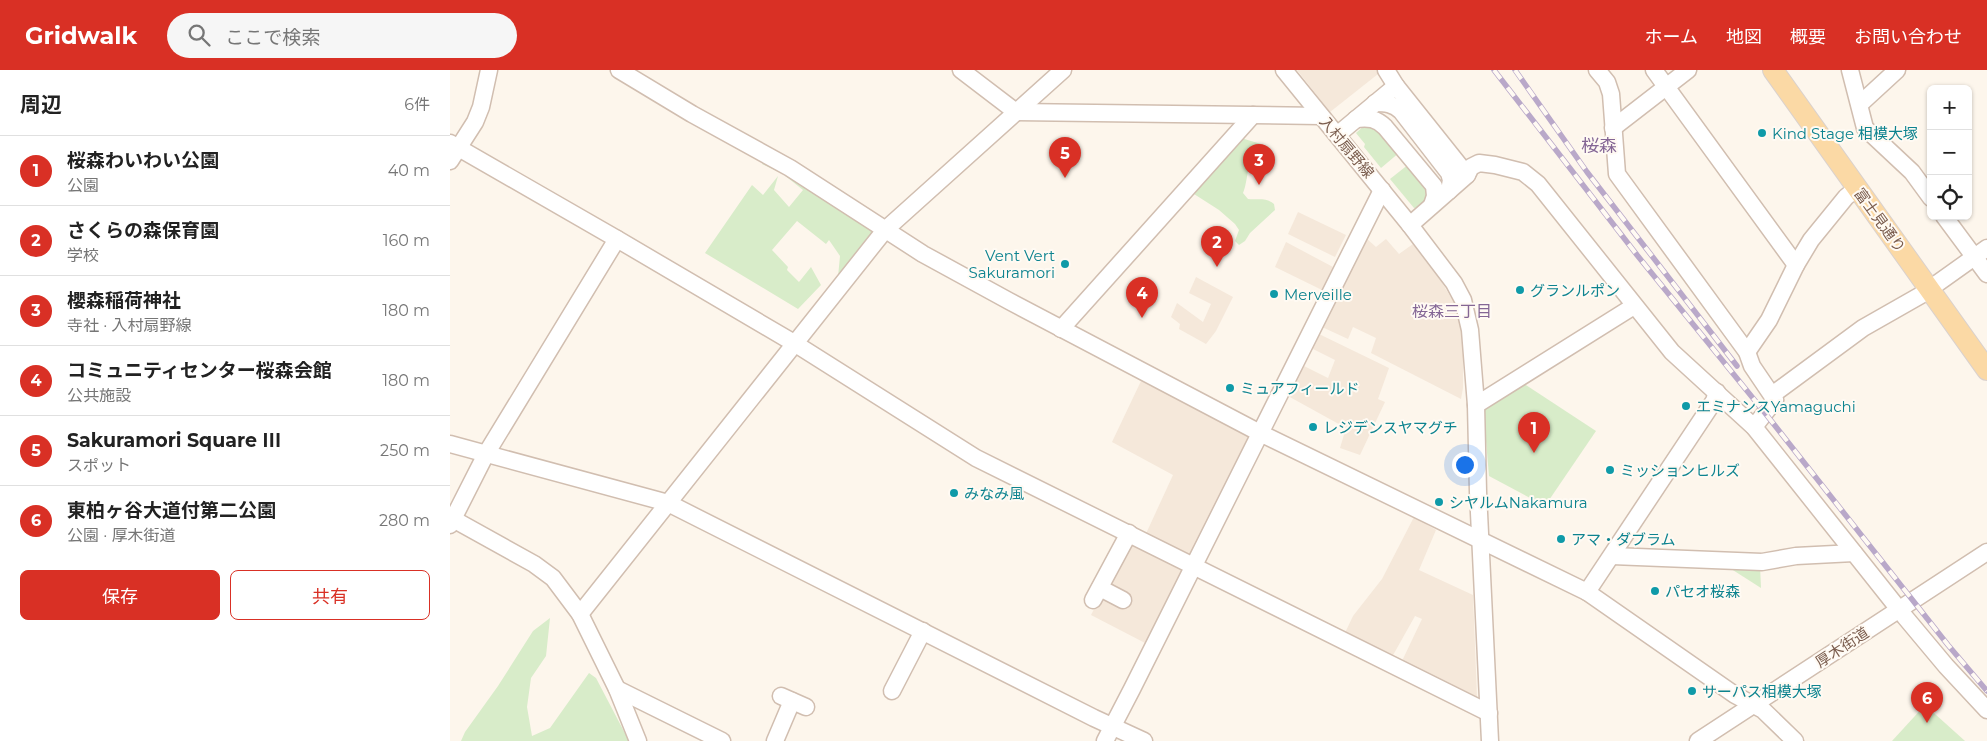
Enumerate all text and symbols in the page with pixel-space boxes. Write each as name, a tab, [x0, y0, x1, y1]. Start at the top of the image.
search box	[167, 13, 517, 58]
text: Gridwalk	[25, 21, 137, 50]
icon: search	[185, 21, 213, 49]
text: ここで検索	[225, 26, 320, 49]
text: ホーム	[1645, 26, 1698, 48]
text: 地図	[1726, 26, 1762, 48]
text: 概要	[1790, 26, 1826, 48]
text: お問い合わせ	[1854, 26, 1962, 48]
map controls	[1927, 85, 1972, 220]
button: +	[1927, 85, 1972, 130]
text: 周辺	[20, 92, 62, 117]
text: 6件	[404, 95, 430, 114]
street label: 入村扇野線	[1316, 112, 1378, 182]
place label: Kind Stage 相模大塚	[1772, 124, 1918, 143]
marker: Kind Stage 相模大塚	[1756, 127, 1768, 139]
button: −	[1927, 130, 1972, 175]
district label: 桜森	[1581, 135, 1617, 157]
pin: 5	[1049, 137, 1081, 178]
pin: 3	[1243, 144, 1275, 185]
text: 桜森わいわい公園	[67, 149, 219, 172]
text: 1	[33, 161, 39, 180]
text: 40 m	[388, 161, 430, 180]
button: locate	[1927, 175, 1972, 220]
text: 公園	[67, 176, 99, 195]
street label: 富士見通り	[1850, 184, 1910, 256]
text: さくらの森保育園	[67, 219, 219, 242]
pin: 2	[1201, 226, 1233, 267]
text: 2	[31, 231, 41, 250]
text: 160 m	[383, 231, 430, 250]
text: 学校	[67, 246, 99, 265]
place label: Vent Vert Sakuramori	[969, 246, 1055, 282]
marker: Vent Vert Sakuramori	[1059, 258, 1071, 270]
pin: 4	[1126, 277, 1158, 318]
place label: グランルポン	[1530, 281, 1620, 300]
marker: グランルポン	[1514, 284, 1526, 296]
place label: Merveille	[1284, 285, 1352, 304]
marker: Merveille	[1268, 288, 1280, 300]
text: 櫻森稲荷神社	[67, 289, 181, 312]
text: 3	[31, 301, 41, 320]
text: 180 m	[382, 301, 430, 320]
district label: 桜森三丁目	[1412, 302, 1492, 321]
text: 寺社 · 入村扇野線	[67, 316, 191, 335]
text: コミュニティセンター桜森会館	[67, 359, 332, 382]
text: 4	[30, 371, 42, 390]
text: 180 m	[382, 371, 430, 390]
place label: ミュアフィールド	[1240, 379, 1359, 398]
marker: ミュアフィールド	[1224, 382, 1236, 394]
text: 公共施設	[67, 386, 131, 405]
place label: エミナンスYamaguchi	[1696, 397, 1856, 416]
marker: エミナンスYamaguchi	[1680, 400, 1692, 412]
pin: 1	[1518, 412, 1550, 453]
place label: レジデンスヤマグチ	[1323, 418, 1458, 437]
marker: レジデンスヤマグチ	[1307, 421, 1319, 433]
text: Sakuramori Square Ⅲ	[67, 429, 281, 452]
text: 5	[31, 441, 41, 460]
text: 250 m	[380, 441, 430, 460]
your location	[1452, 452, 1478, 478]
text: スポット	[67, 456, 131, 475]
place label: ミッションヒルズ	[1620, 461, 1740, 480]
marker: ミッションヒルズ	[1604, 464, 1616, 476]
place label: みなみ風	[964, 484, 1024, 503]
marker: みなみ風	[948, 487, 960, 499]
place label: シヤルムNakamura	[1449, 493, 1588, 512]
marker: シヤルムNakamura	[1433, 496, 1445, 508]
text: 東柏ヶ谷大道付第二公園	[67, 499, 276, 522]
text: 6	[31, 511, 41, 530]
text: 280 m	[379, 511, 430, 530]
text: 公園 · 厚木街道	[67, 526, 175, 545]
place label: アマ・ダブラム	[1571, 530, 1676, 549]
marker: アマ・ダブラム	[1555, 533, 1567, 545]
button: 保存	[20, 570, 220, 620]
button: 共有	[230, 570, 430, 620]
place label: パセオ桜森	[1665, 582, 1740, 601]
marker: パセオ桜森	[1649, 585, 1661, 597]
street label: 厚木街道	[1812, 623, 1872, 671]
place label: サーパス相模大塚	[1702, 682, 1822, 701]
pin: 6	[1911, 682, 1943, 723]
marker: サーパス相模大塚	[1686, 685, 1698, 697]

